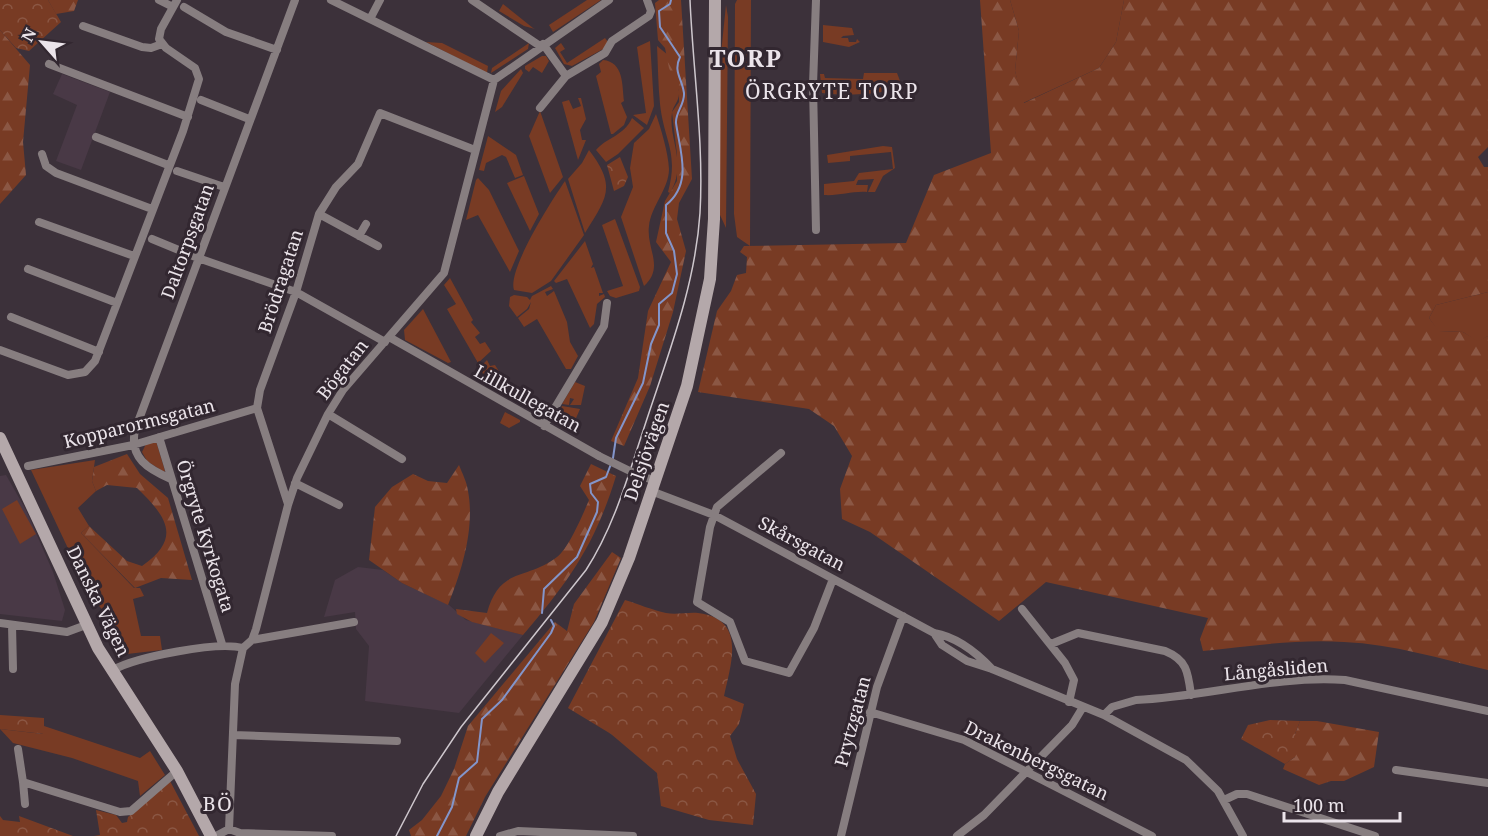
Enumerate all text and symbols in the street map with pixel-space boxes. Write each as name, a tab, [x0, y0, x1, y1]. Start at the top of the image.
north arrow	[12, 12, 72, 72]
text: N	[16, 24, 42, 46]
district label: TORP	[710, 41, 782, 74]
district label: ÖRGRYTE TORP	[745, 77, 919, 105]
street label: Daltorpsgatan	[155, 180, 219, 302]
street label: Brödragatan	[252, 226, 308, 336]
street label: Bögatan	[311, 334, 373, 404]
street label: Lillkullegatan	[470, 359, 586, 437]
street label: Kopparormsgatan	[61, 392, 218, 453]
street label: Delsjövägen	[618, 398, 674, 504]
street label: Örgryte Kyrkogata	[171, 457, 241, 615]
street label: Skårsgatan	[754, 510, 850, 576]
street label: Danska Vägen	[62, 542, 136, 661]
street label: Långåsliden	[1223, 652, 1329, 686]
street label: Prytzgatan	[828, 673, 876, 769]
street label: Drakenbergsgatan	[961, 715, 1113, 806]
scale bar	[1284, 785, 1400, 823]
district label: BÖ	[203, 790, 233, 817]
text: 100 m	[1293, 793, 1345, 817]

